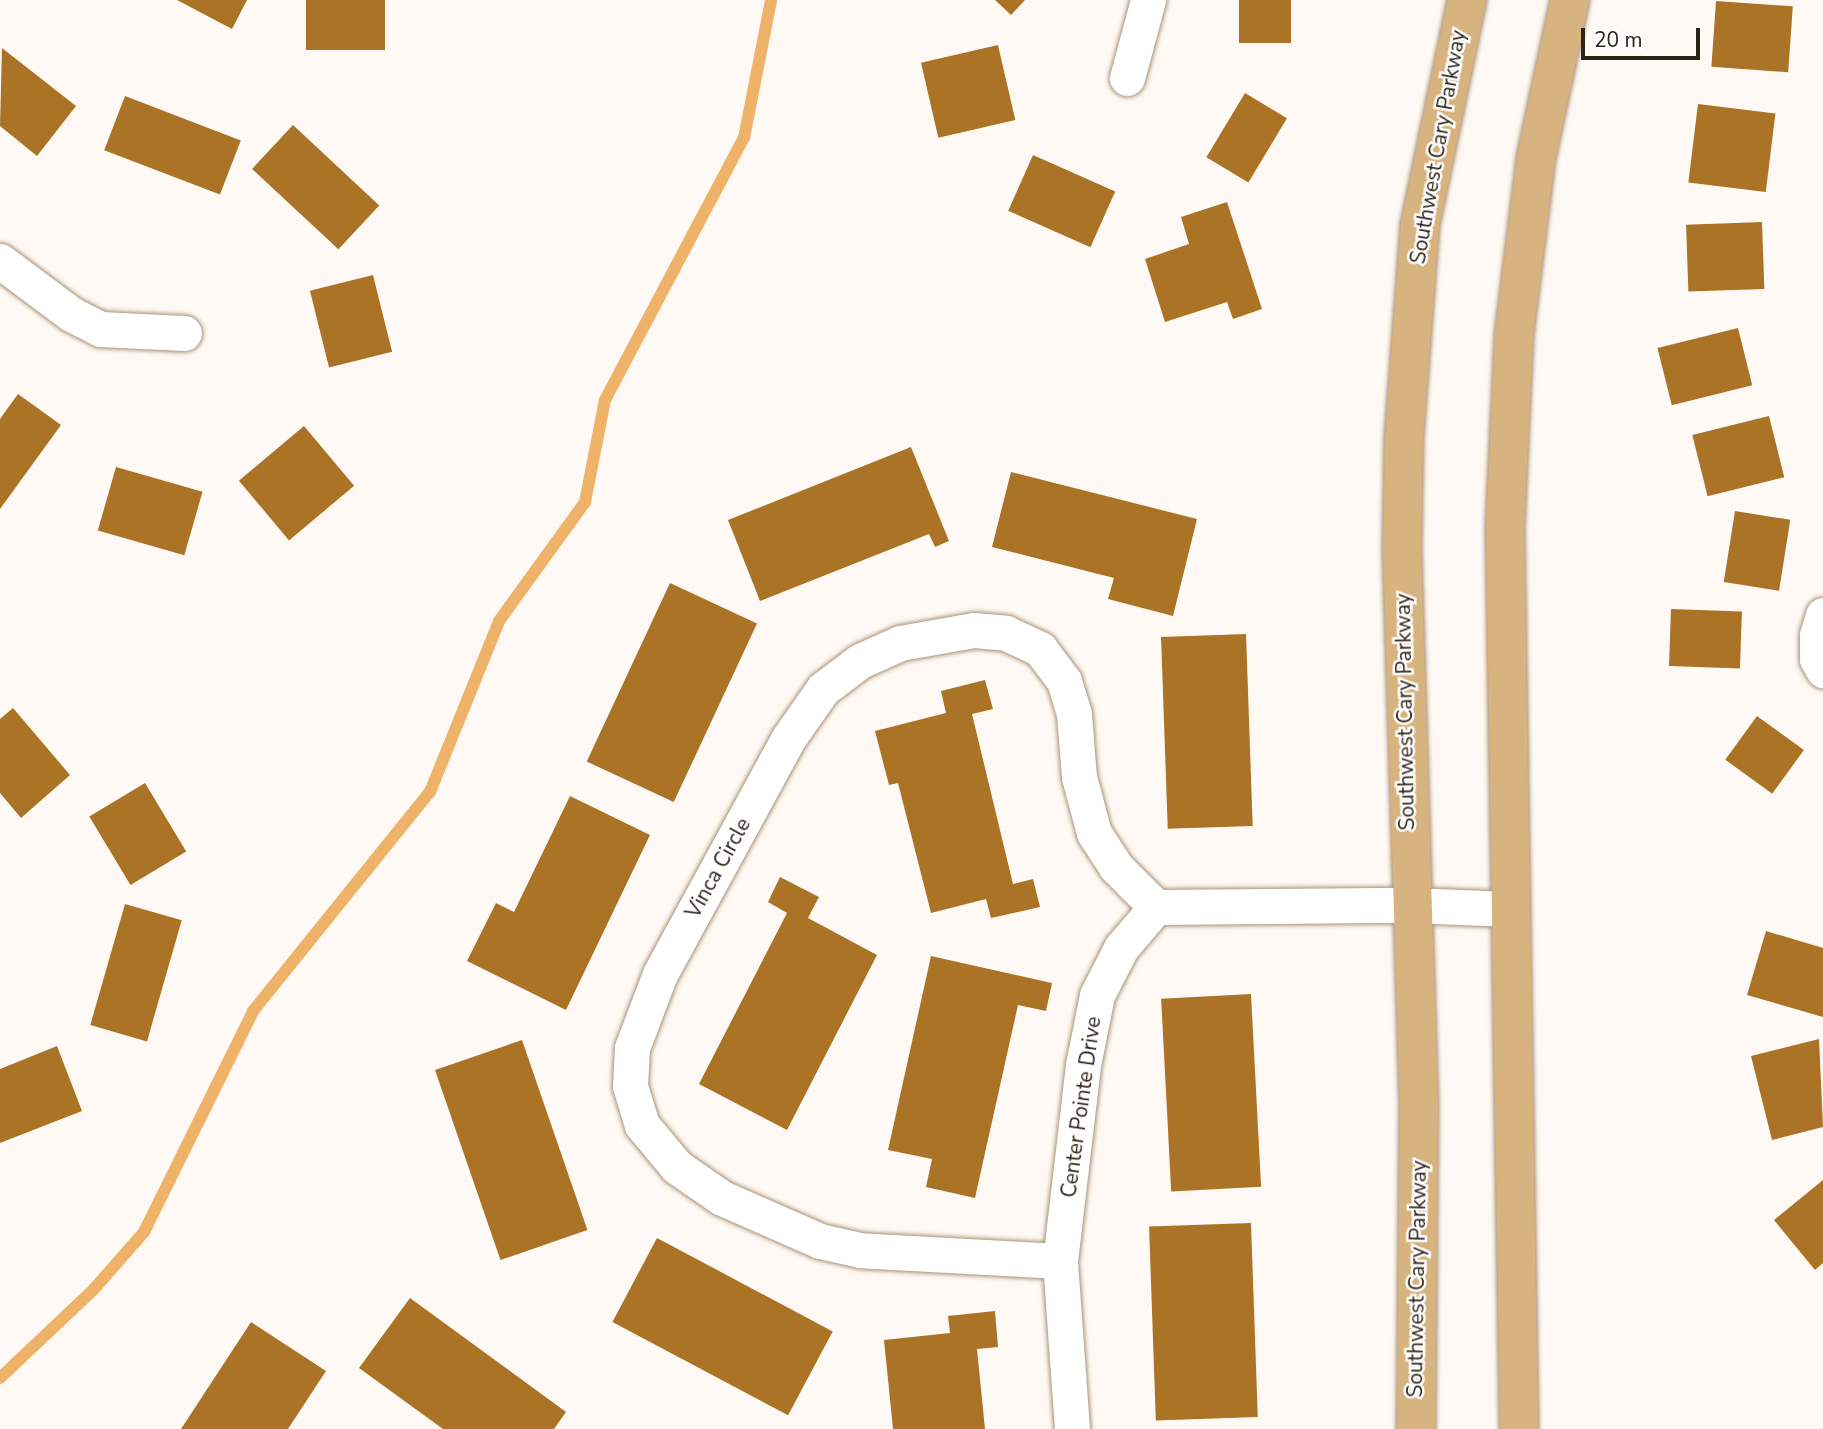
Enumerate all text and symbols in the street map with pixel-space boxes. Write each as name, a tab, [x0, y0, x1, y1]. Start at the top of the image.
scale bar	[1585, 14, 1704, 58]
text: 20 m	[1594, 26, 1643, 54]
street label: Southwest Cary Parkway	[1405, 28, 1471, 266]
street label: Southwest Cary Parkway	[1390, 593, 1420, 831]
street label: Vinca Circle	[680, 813, 756, 923]
street label: Center Pointe Drive	[1056, 1015, 1106, 1199]
street label: Southwest Cary Parkway	[1402, 1160, 1432, 1398]

